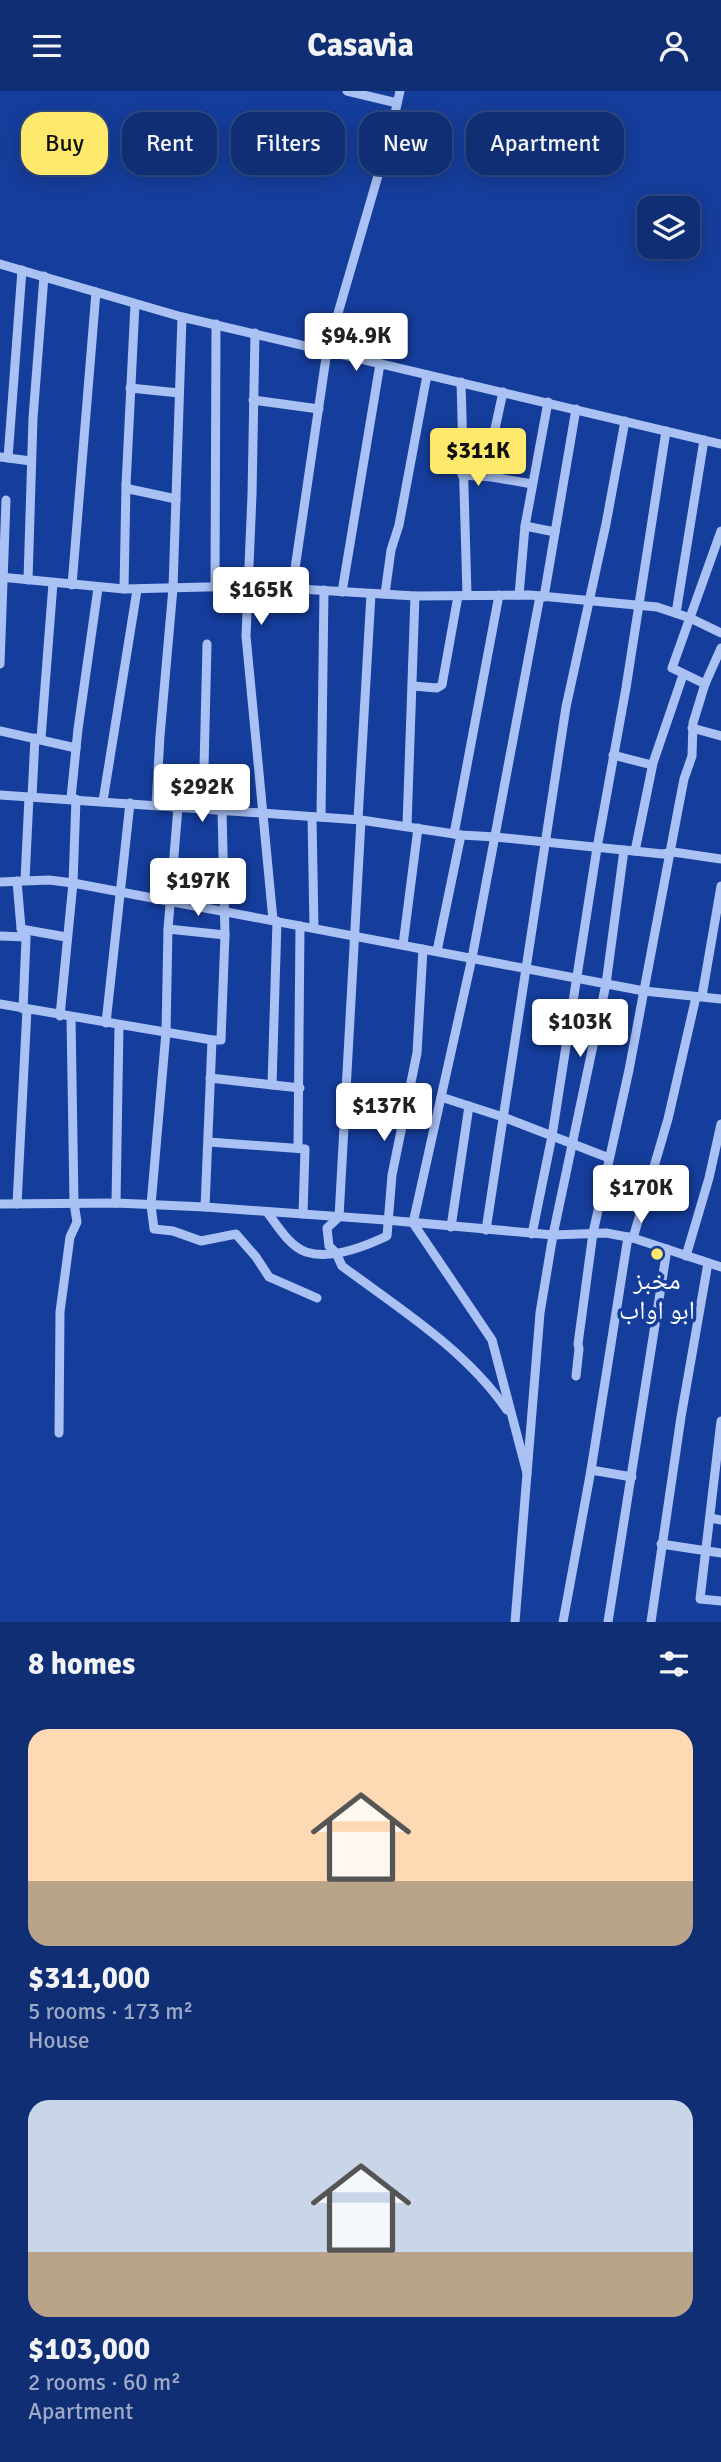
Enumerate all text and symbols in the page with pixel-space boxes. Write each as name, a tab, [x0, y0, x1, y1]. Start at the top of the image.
text: Casavia	[307, 26, 414, 65]
icon: menu	[28, 27, 66, 65]
icon: person	[655, 27, 693, 65]
chip: Buy	[21, 112, 108, 175]
chip: Rent	[122, 112, 217, 175]
chip: Filters	[231, 112, 345, 175]
chip: New	[359, 112, 452, 175]
chip: Apartment	[466, 112, 624, 175]
map controls	[637, 196, 700, 259]
button: layers	[637, 196, 700, 259]
pin: $94.9K	[299, 313, 413, 373]
text: $94.9K	[321, 321, 391, 350]
pin: $311K	[429, 429, 527, 488]
text: $311K	[446, 436, 510, 465]
pin: $165K	[212, 567, 310, 627]
text: $165K	[229, 575, 293, 604]
pin: $292K	[153, 765, 251, 824]
text: $292K	[170, 772, 234, 801]
pin: $197K	[149, 859, 247, 918]
text: $197K	[166, 866, 230, 895]
pin: $103K	[531, 999, 629, 1059]
text: $103K	[548, 1007, 612, 1036]
pin: $137K	[335, 1083, 433, 1143]
text: $137K	[352, 1091, 416, 1120]
pin: $170K	[592, 1165, 690, 1225]
text: $170K	[609, 1173, 673, 1202]
marker: مخبز ابو اواب	[649, 1246, 665, 1262]
place label: مخبز ابو اواب	[619, 1265, 695, 1327]
icon: filters	[655, 1645, 693, 1683]
text: 8 homes	[28, 1646, 135, 1683]
icon: home	[298, 1774, 424, 1900]
text: $311,000	[28, 1960, 150, 1997]
text: 5 rooms · 173 m²	[28, 1997, 193, 2026]
text: House	[28, 2026, 90, 2055]
icon: home	[298, 2145, 424, 2271]
text: $103,000	[28, 2331, 150, 2368]
text: 2 rooms · 60 m²	[28, 2368, 181, 2397]
text: Apartment	[28, 2397, 133, 2426]

